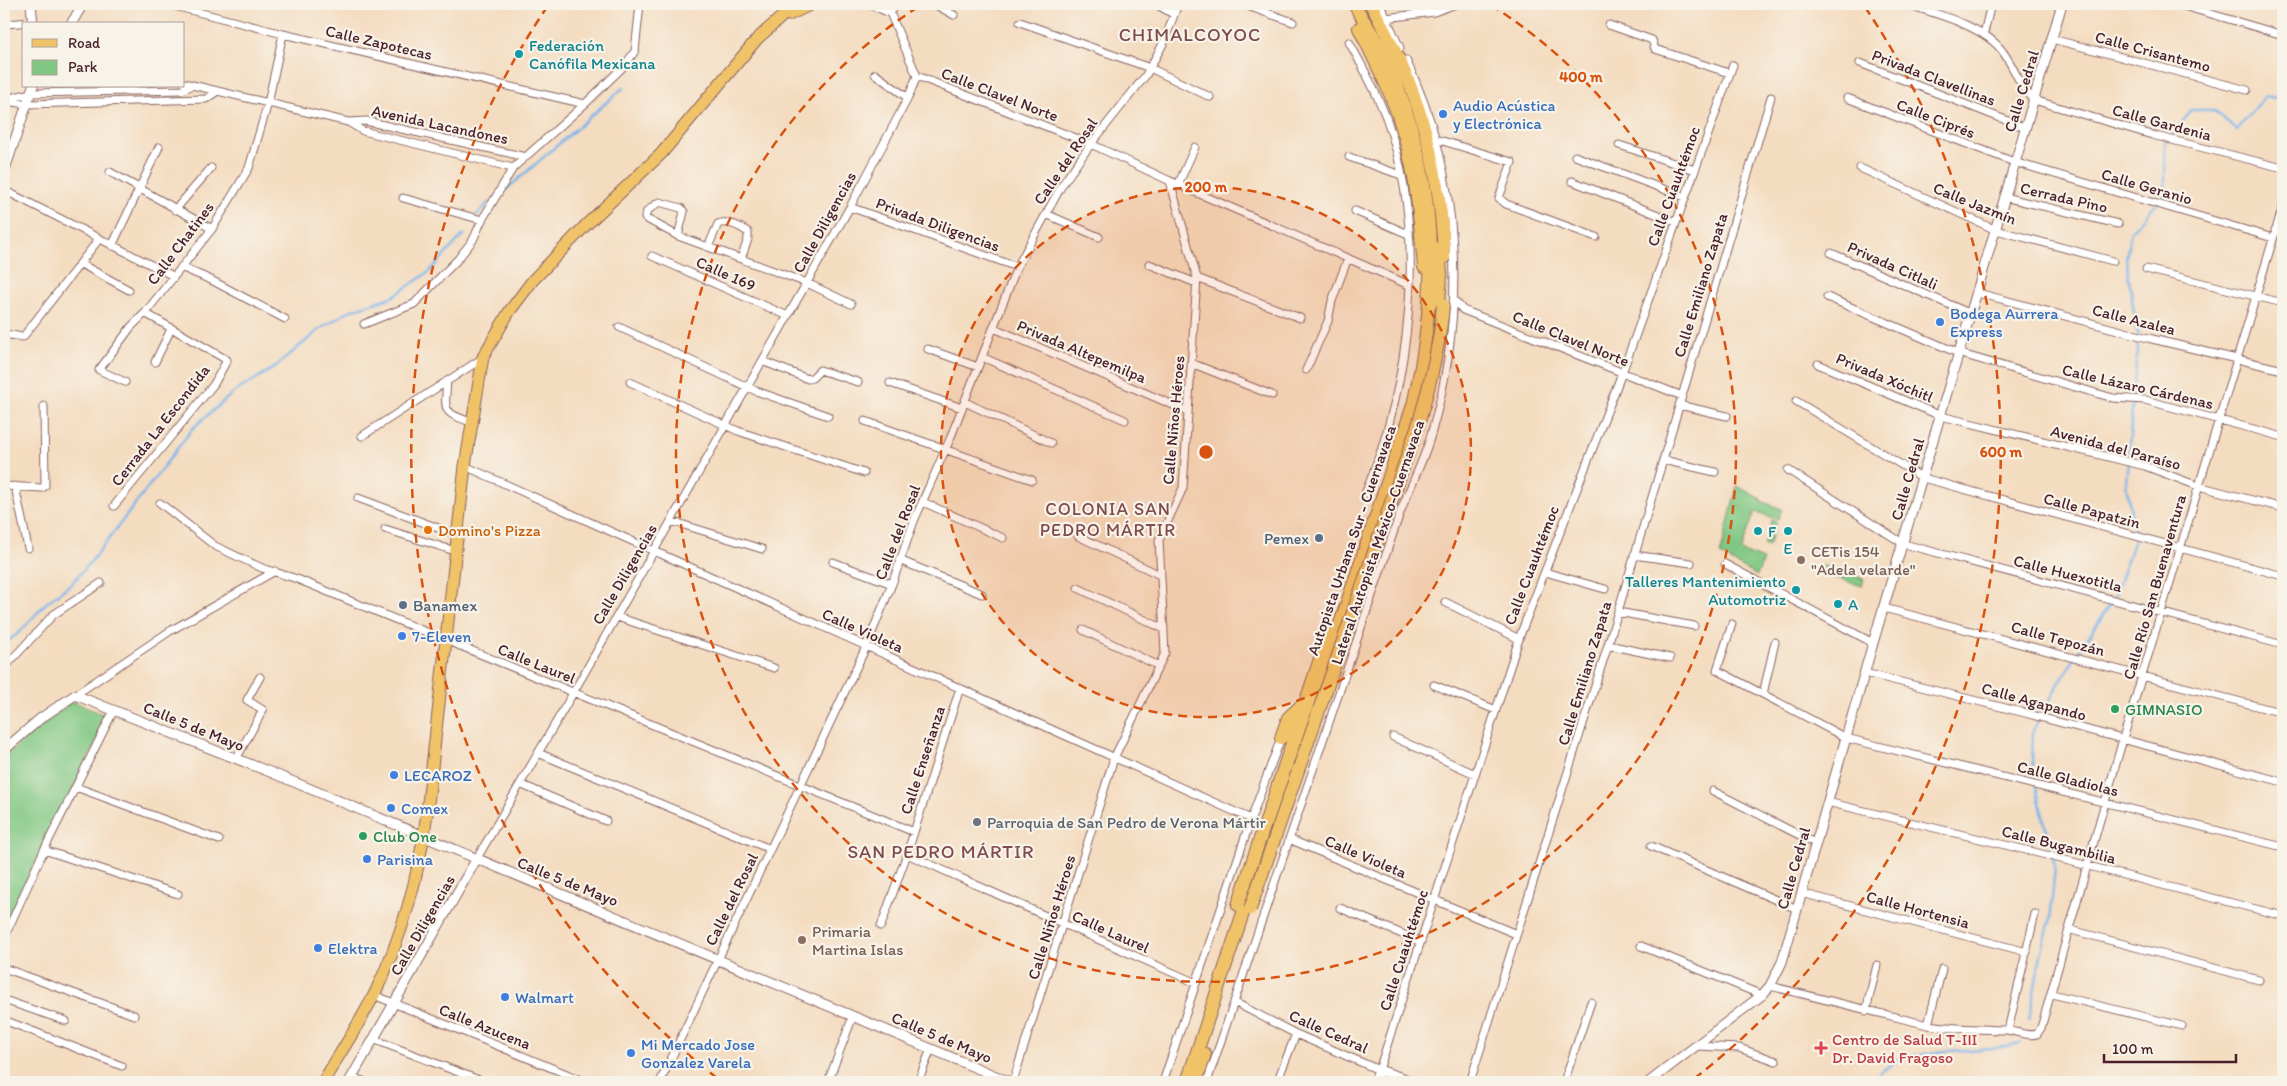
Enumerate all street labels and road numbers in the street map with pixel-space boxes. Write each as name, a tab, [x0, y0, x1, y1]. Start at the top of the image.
street label: Calle Zapotecas	[324, 21, 434, 64]
street label: Calle Crisantemo	[2093, 27, 2213, 76]
street label: Privada Clavellinas	[1869, 45, 1998, 110]
street label: Calle Cedral	[2000, 47, 2043, 134]
street label: Calle Clavel Norte	[938, 63, 1061, 126]
street label: Calle Ciprés	[1894, 95, 1978, 142]
street label: Calle Gardenia	[2110, 100, 2214, 145]
street label: Avenida Lacandones	[370, 101, 510, 148]
street label: Calle del Rosal	[1029, 114, 1102, 208]
street label: Calle Cuauhtémoc	[1643, 124, 1704, 249]
street label: Calle Geranio	[2099, 164, 2194, 209]
street label: Calle Diligencias	[789, 168, 860, 276]
street label: Calle Jazmín	[1930, 178, 2020, 229]
street label: Cerrada Pino	[2018, 178, 2109, 217]
street label: Privada Diligencias	[873, 193, 1002, 256]
street label: Calle Chatines	[143, 198, 218, 289]
street label: Calle Emiliano Zapata	[1669, 210, 1732, 360]
street label: Privada Citlali	[1845, 237, 1941, 294]
street label: Calle 169	[693, 252, 759, 295]
street label: Calle Azalea	[2090, 300, 2177, 339]
street label: Calle Clavel Norte	[1510, 306, 1632, 371]
street label: Privada Altepemilpa	[1014, 316, 1150, 388]
street label: Privada Xóchitl	[1833, 348, 1937, 407]
street label: Calle Niños Héroes	[1158, 355, 1189, 485]
street label: Cerrada La Escondida	[107, 360, 214, 490]
street label: Calle Lázaro Cárdenas	[2060, 360, 2215, 413]
street label: Lateral Autopista México-Cuernavaca	[1327, 417, 1428, 667]
street label: Avenida del Paraíso	[2049, 421, 2183, 474]
street label: Autopista Urbana Sur - Cuernavaca	[1303, 422, 1400, 658]
street label: Calle Cedral	[1887, 435, 1928, 523]
street label: Calle del Rosal	[871, 481, 925, 583]
street label: Calle Papatzin	[2041, 488, 2142, 533]
street label: Calle Río San Buenaventura	[2119, 492, 2190, 682]
street label: Calle Cuauhtémoc	[1500, 503, 1563, 628]
street label: Calle Diligencias	[588, 521, 661, 628]
street label: Calle Huexotitla	[2012, 551, 2125, 596]
street label: Calle Emiliano Zapata	[1553, 598, 1616, 748]
street label: Calle Violeta	[819, 604, 907, 657]
street label: Calle Tepozán	[2009, 617, 2107, 660]
street label: Calle Laurel	[495, 639, 579, 688]
street label: Calle Agapando	[1979, 678, 2088, 725]
street label: Calle 5 de Mayo	[141, 698, 247, 755]
street label: Calle Enseñanza	[896, 703, 949, 817]
street label: Calle Gladiolas	[2015, 757, 2121, 800]
street label: Calle Bugambilia	[2000, 821, 2119, 868]
street label: Calle Cedral	[1773, 824, 1814, 912]
street label: Calle Violeta	[1322, 831, 1410, 882]
street label: Calle del Rosal	[701, 849, 762, 949]
street label: Calle Niños Héroes	[1023, 852, 1079, 982]
street label: Calle 5 de Mayo	[515, 853, 621, 910]
street label: Calle Diligencias	[386, 872, 459, 979]
street label: Calle Cuauhtémoc	[1375, 887, 1432, 1013]
street label: Calle Hortensia	[1864, 887, 1972, 933]
street label: Calle Laurel	[1069, 906, 1153, 957]
street label: Calle Azucena	[436, 999, 533, 1053]
street label: Calle Cedral	[1286, 1006, 1372, 1058]
street label: Calle 5 de Mayo	[889, 1008, 995, 1067]

